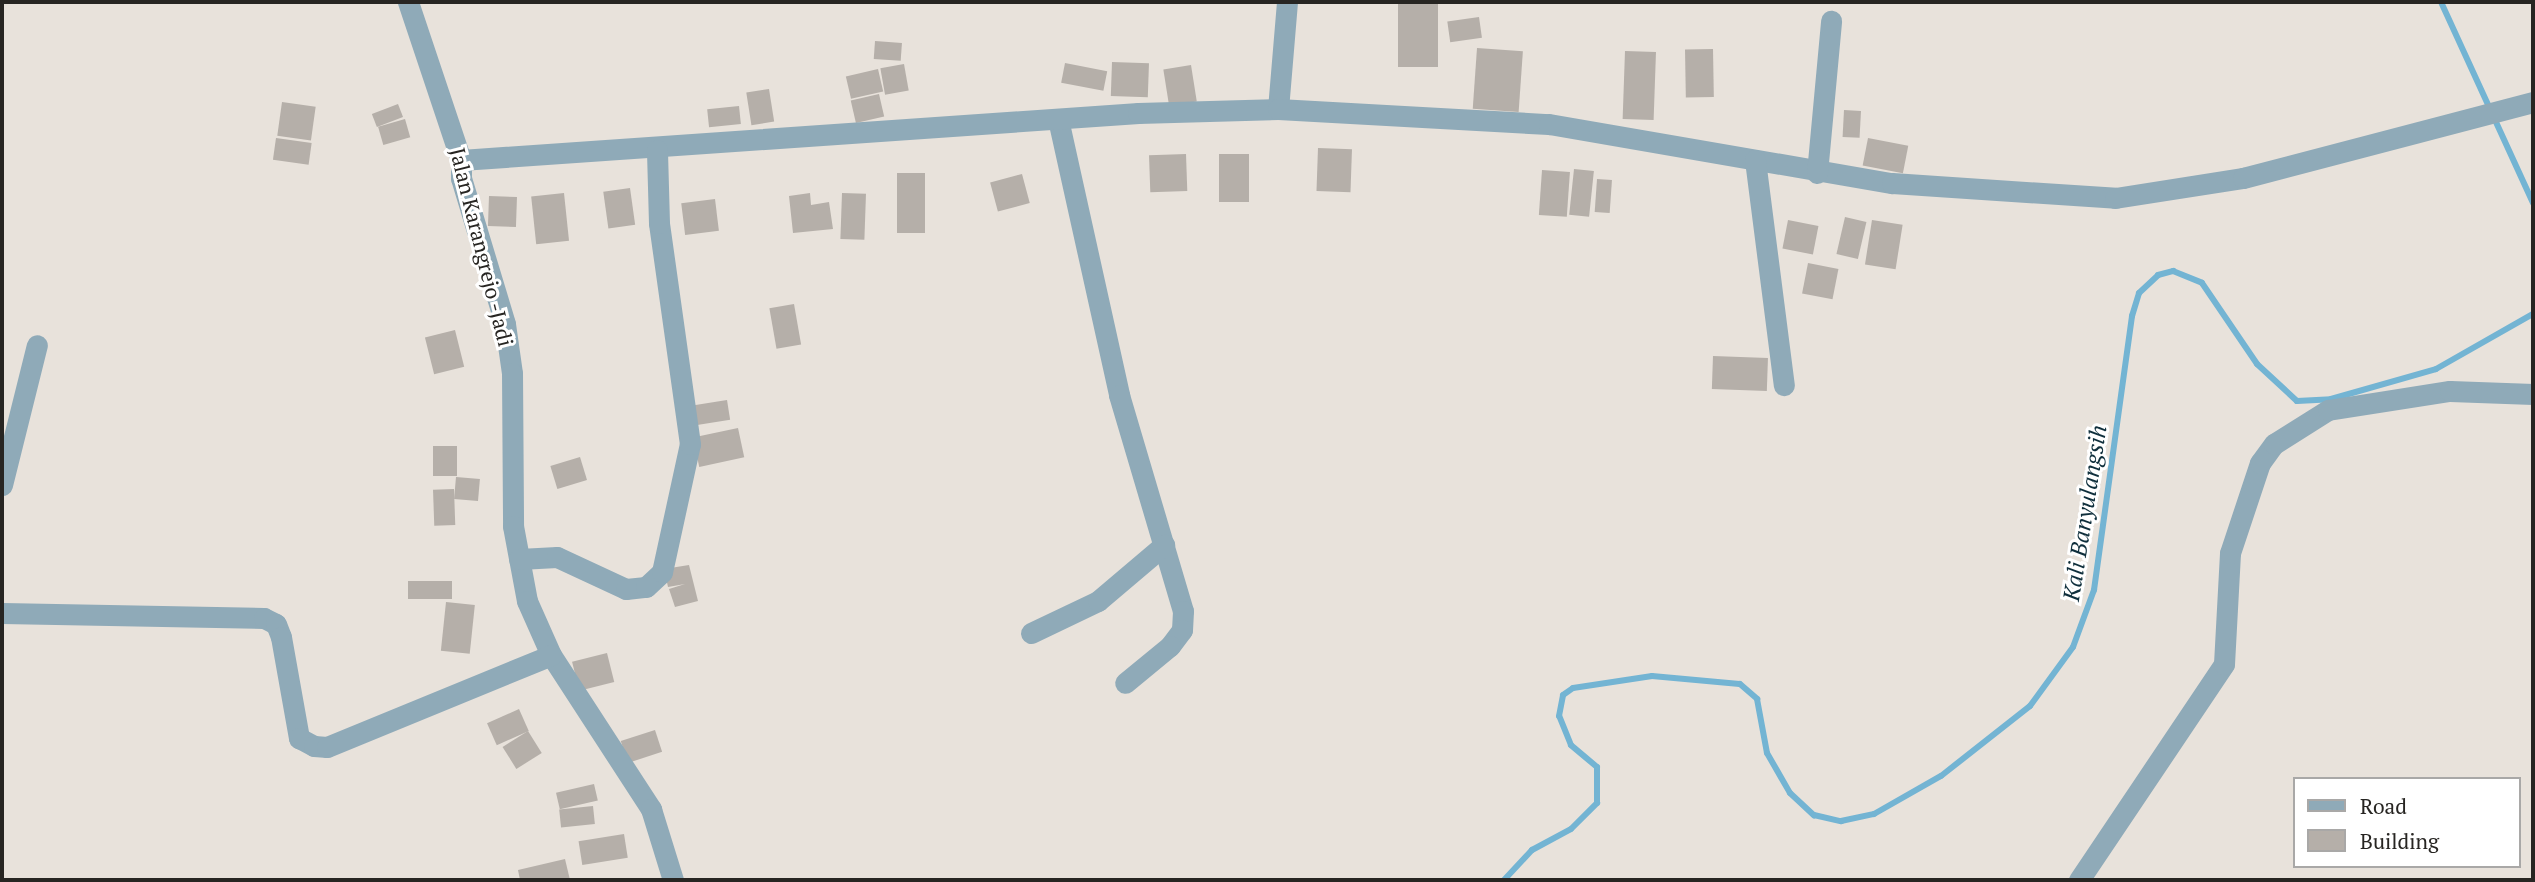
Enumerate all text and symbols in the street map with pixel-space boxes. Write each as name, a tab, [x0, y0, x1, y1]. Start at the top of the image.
street label: Jalan Karangrejo -Jadi	[445, 145, 519, 349]
water label: Kali Banyulangsih	[2057, 423, 2113, 603]
legend	[2294, 777, 2521, 868]
text: Road	[2360, 792, 2407, 820]
text: Building	[2360, 827, 2439, 855]

